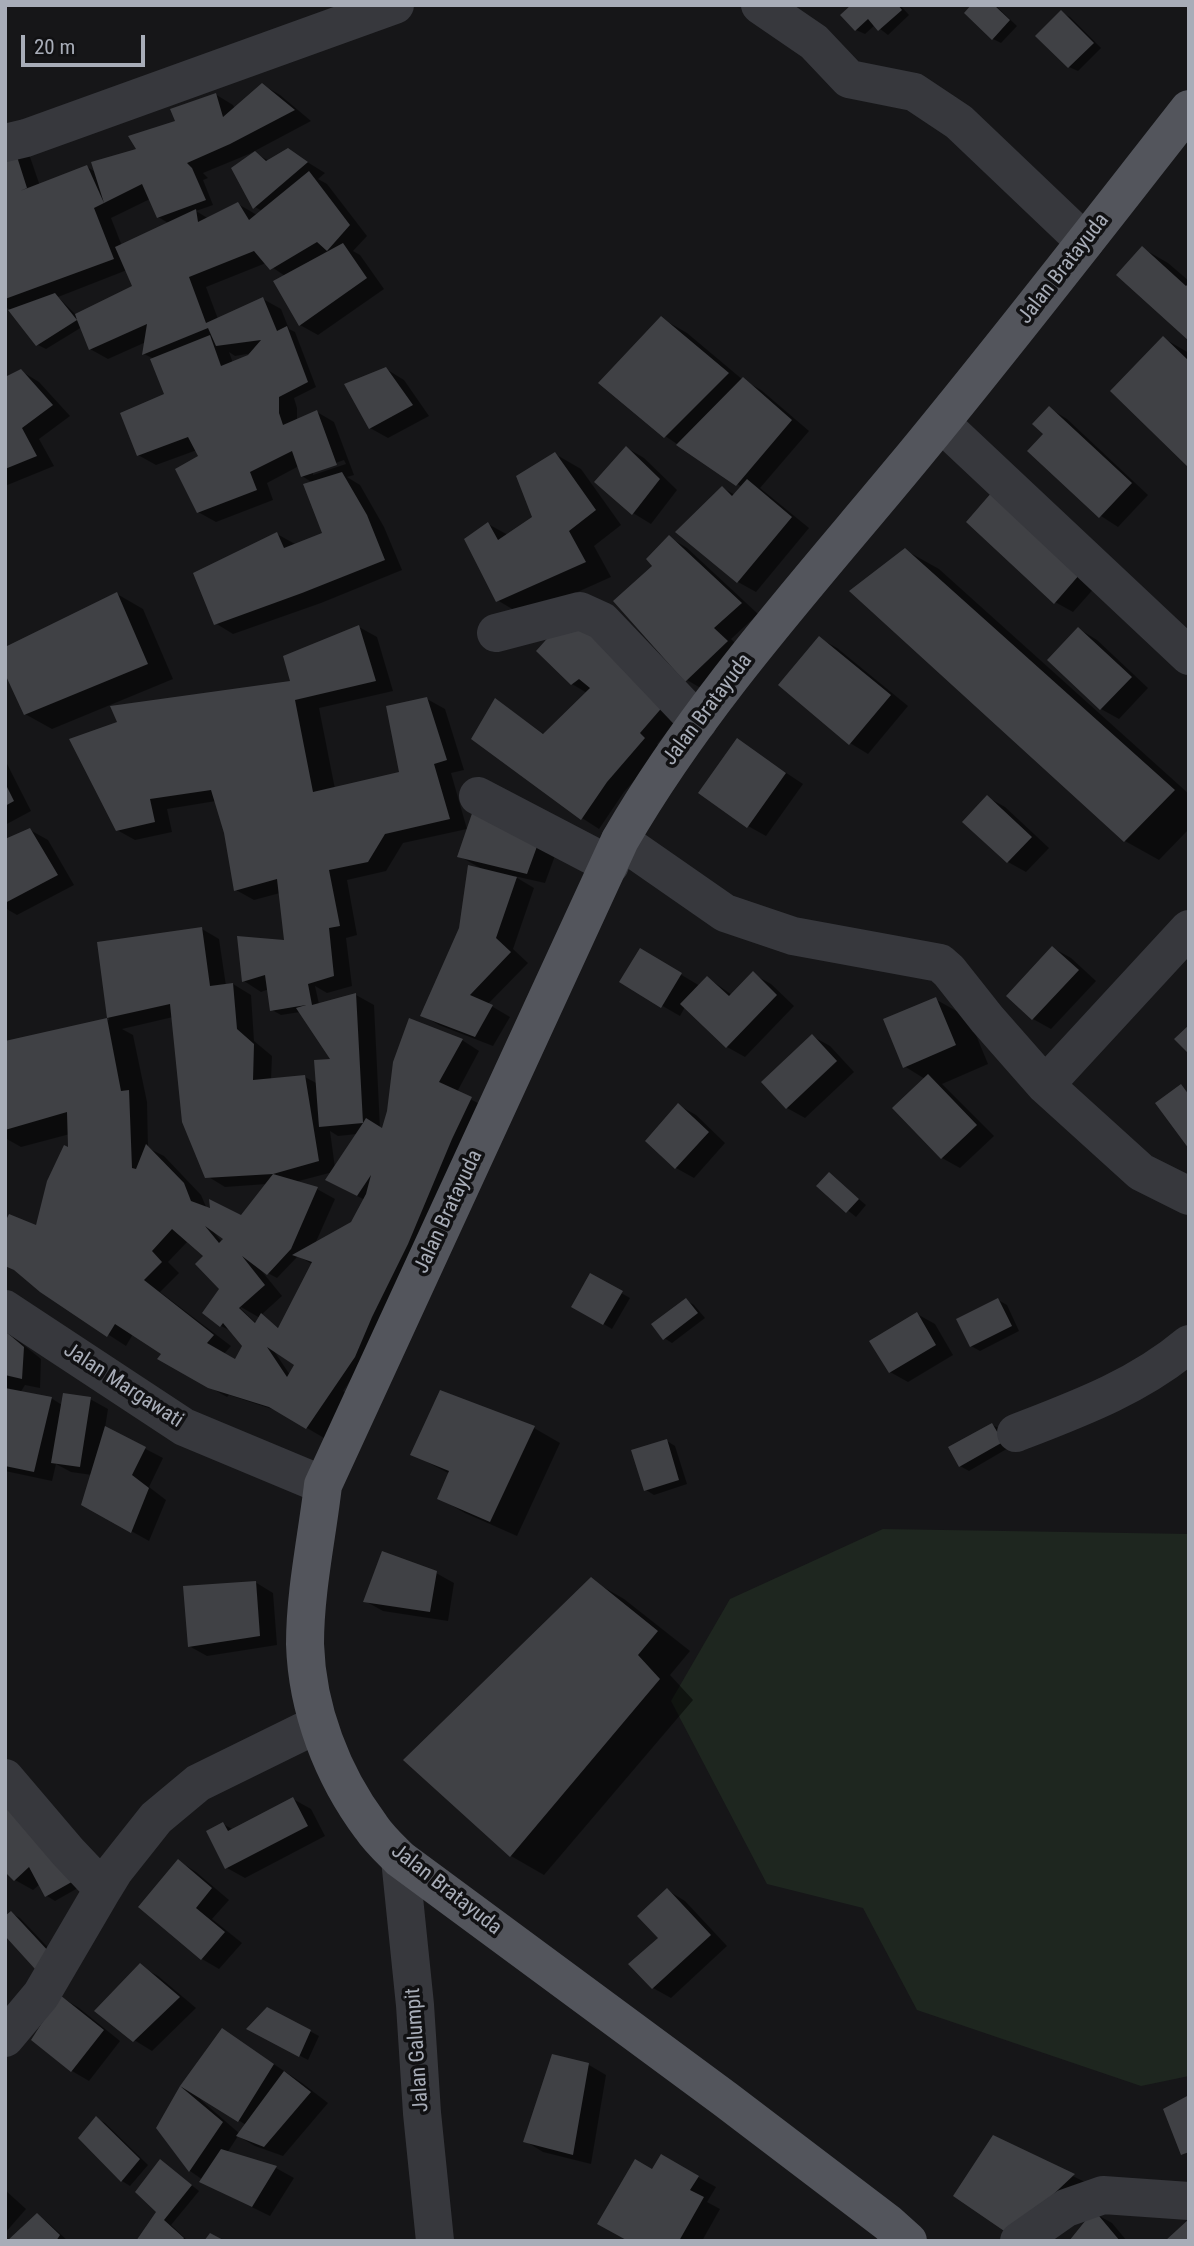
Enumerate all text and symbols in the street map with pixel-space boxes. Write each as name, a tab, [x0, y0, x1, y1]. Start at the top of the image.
scale bar	[24, 21, 149, 65]
text: 20 m	[34, 35, 75, 59]
street label: Jalan Bratayuda	[1013, 209, 1115, 329]
street label: Jalan Bratayuda	[658, 649, 758, 771]
street label: Jalan Bratayuda	[409, 1146, 489, 1278]
street label: Jalan Margawati	[59, 1338, 187, 1434]
street label: Jalan Bratayuda	[386, 1839, 506, 1941]
street label: Jalan Galumpit	[401, 1987, 435, 2113]

